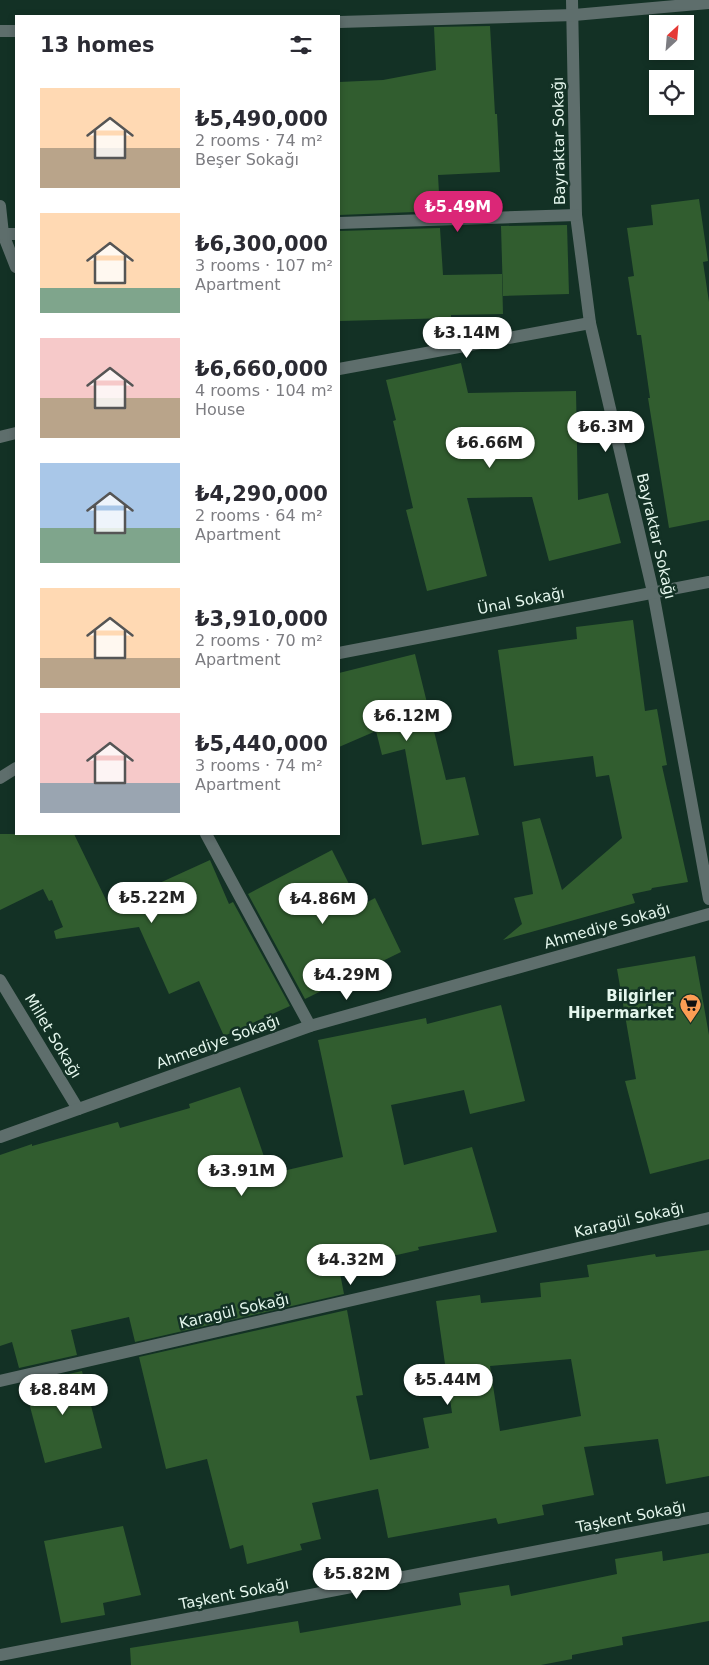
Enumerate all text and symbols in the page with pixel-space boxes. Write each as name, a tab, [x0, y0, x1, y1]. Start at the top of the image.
north arrow	[649, 15, 694, 60]
map controls	[649, 15, 694, 115]
icon: filters	[287, 31, 315, 59]
text: 13 homes	[40, 33, 155, 57]
button: locate	[649, 70, 694, 115]
street label: Bayraktar Sokağı	[549, 77, 569, 205]
text: ₺5,490,000	[195, 107, 328, 131]
icon: home	[80, 108, 140, 168]
text: 2 rooms · 74 m²	[195, 131, 323, 150]
text: Beşer Sokağı	[195, 150, 299, 169]
pin: ₺5.49M	[417, 190, 499, 233]
text: ₺5.49M	[425, 197, 491, 216]
text: ₺6,300,000	[195, 232, 328, 256]
icon: home	[80, 233, 140, 293]
text: 3 rooms · 107 m²	[195, 256, 333, 275]
text: Apartment	[195, 275, 281, 294]
pin: ₺3.14M	[426, 316, 508, 359]
text: ₺3.14M	[434, 323, 500, 342]
text: ₺6,660,000	[195, 357, 328, 381]
icon: home	[80, 358, 140, 418]
text: 4 rooms · 104 m²	[195, 381, 333, 400]
text: House	[195, 400, 245, 419]
pin: ₺6.3M	[571, 410, 641, 453]
text: ₺6.3M	[578, 417, 634, 436]
pin: ₺6.66M	[449, 426, 531, 469]
text: ₺6.66M	[457, 433, 523, 452]
street label: Bayraktar Sokağı	[633, 471, 679, 601]
text: ₺4,290,000	[195, 482, 328, 506]
icon: home	[80, 483, 140, 543]
text: 2 rooms · 64 m²	[195, 506, 323, 525]
text: Apartment	[195, 525, 281, 544]
street label: Ünal Sokağı	[476, 583, 566, 618]
text: ₺3,910,000	[195, 607, 328, 631]
icon: home	[80, 608, 140, 668]
text: 2 rooms · 70 m²	[195, 631, 323, 650]
text: Apartment	[195, 650, 281, 669]
pin: ₺6.12M	[366, 700, 448, 742]
text: ₺6.12M	[374, 706, 440, 725]
text: ₺5,440,000	[195, 732, 328, 756]
icon: home	[80, 733, 140, 793]
text: 3 rooms · 74 m²	[195, 756, 323, 775]
text: Apartment	[195, 775, 281, 794]
pin: ₺5.22M	[111, 882, 193, 924]
pin: ₺4.86M	[282, 882, 364, 925]
text: ₺5.22M	[119, 888, 185, 907]
text: ₺4.86M	[290, 889, 356, 908]
street label: Ahmediye Sokağı	[542, 899, 672, 953]
pin: ₺4.29M	[306, 958, 388, 1001]
text: ₺4.29M	[314, 965, 380, 984]
place label: Bilgirler Hipermarket	[568, 987, 675, 1022]
street label: Millet Sokağı	[21, 991, 85, 1081]
supermarket icon: Bilgirler Hipermarket	[678, 993, 702, 1024]
street label: Ahmediye Sokağı	[154, 1011, 282, 1073]
pin: ₺3.91M	[201, 1154, 283, 1197]
text: ₺3.91M	[209, 1161, 275, 1180]
street label: Karagül Sokağı	[572, 1199, 686, 1241]
pin: ₺4.32M	[310, 1244, 392, 1286]
text: ₺4.32M	[318, 1250, 384, 1269]
street label: Karagül Sokağı	[177, 1290, 291, 1332]
pin: ₺5.44M	[407, 1364, 489, 1406]
text: ₺5.44M	[415, 1370, 481, 1389]
pin: ₺8.84M	[22, 1374, 104, 1416]
text: ₺8.84M	[30, 1380, 96, 1399]
street label: Taşkent Sokağı	[574, 1498, 687, 1537]
pin: ₺5.82M	[316, 1558, 398, 1600]
text: ₺5.82M	[324, 1564, 390, 1583]
street label: Taşkent Sokağı	[177, 1575, 290, 1614]

